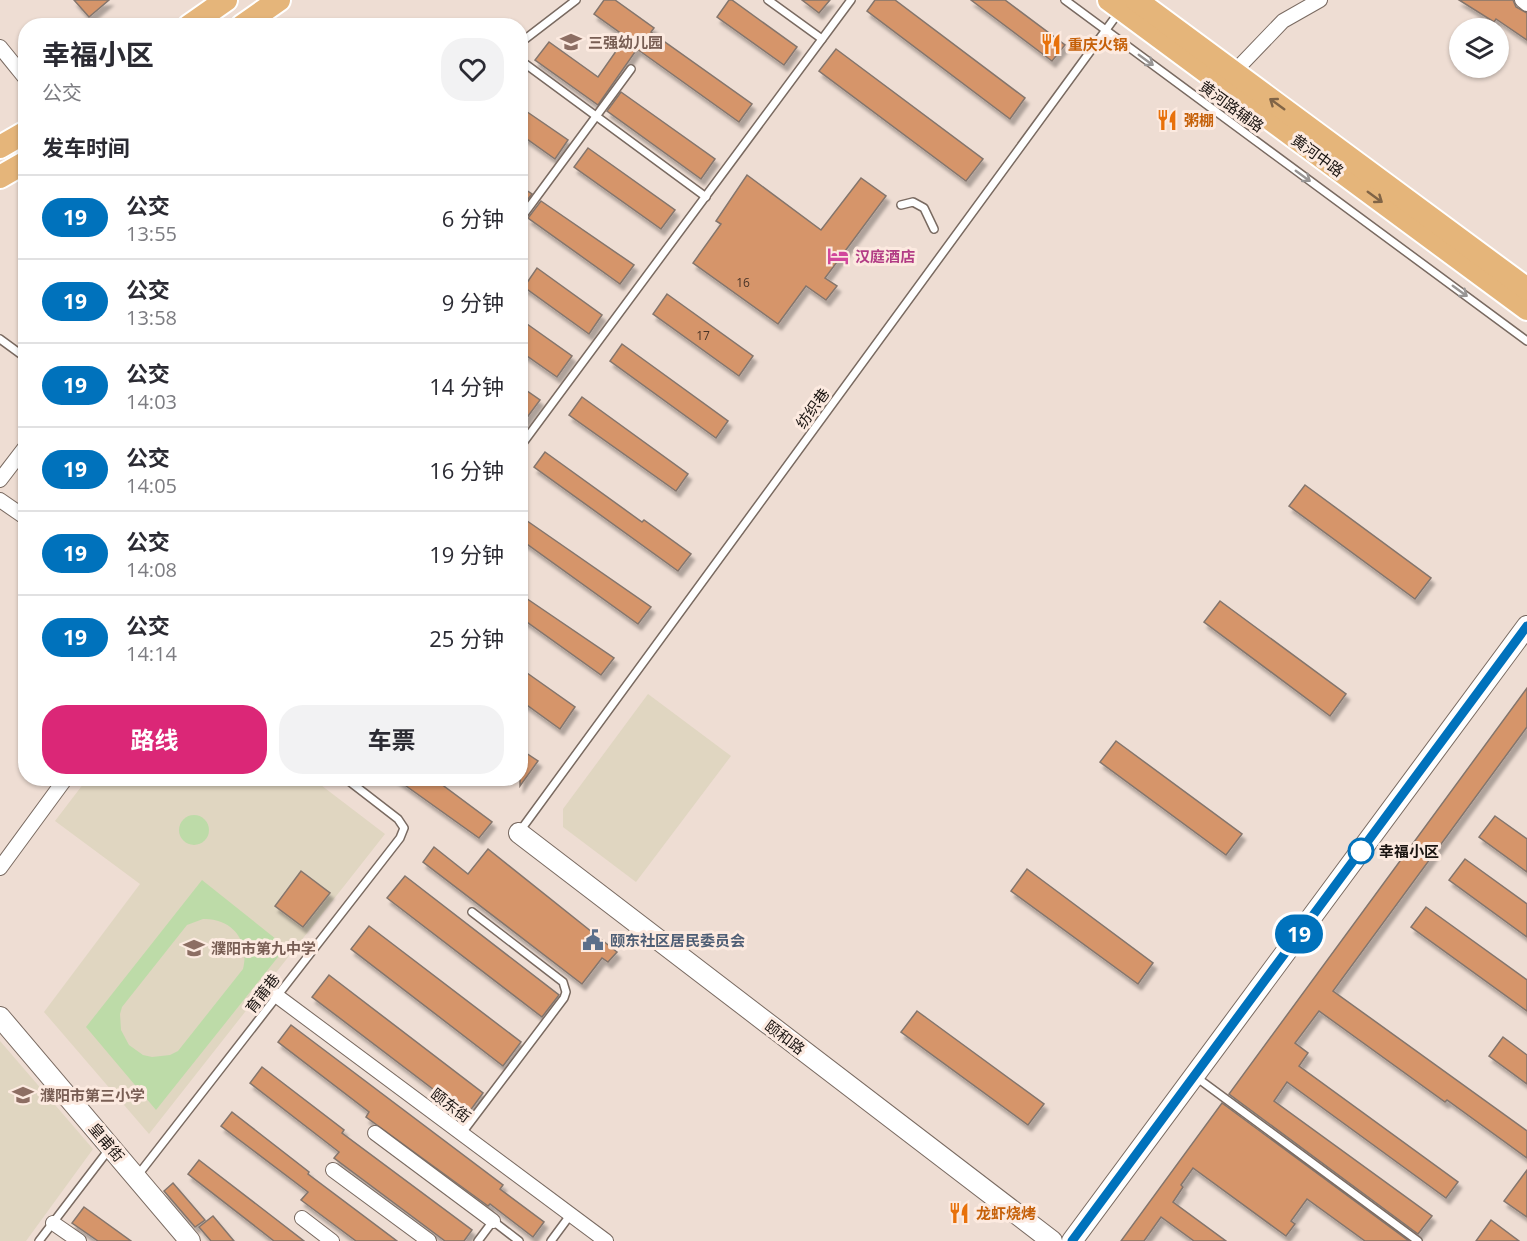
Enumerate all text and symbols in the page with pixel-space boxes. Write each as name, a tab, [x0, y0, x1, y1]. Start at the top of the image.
map controls	[1449, 18, 1509, 78]
button: layers	[1449, 18, 1509, 78]
school or university icon: 三强幼儿园	[559, 30, 583, 54]
place label: 三强幼儿园	[588, 32, 663, 52]
restaurant icon: 重庆火锅	[1039, 32, 1063, 56]
place label: 重庆火锅	[1068, 34, 1128, 54]
text: 幸福小区	[42, 35, 154, 73]
button: heart	[441, 38, 504, 101]
one-way arrow	[1138, 53, 1154, 66]
street label: 黄河路辅路	[1196, 76, 1268, 136]
text: 公交	[42, 79, 82, 106]
one-way arrow	[1270, 98, 1286, 111]
restaurant icon: 粥棚	[1155, 108, 1179, 132]
place label: 粥棚	[1184, 110, 1214, 130]
street label: 黄河中路	[1288, 129, 1348, 181]
text: 发车时间	[42, 132, 130, 162]
one-way arrow	[1295, 169, 1311, 182]
text: 公交	[126, 190, 170, 220]
one-way arrow	[1367, 191, 1383, 203]
text: 19	[63, 203, 87, 231]
text: 6 分钟	[442, 203, 504, 233]
text: 13:55	[126, 220, 177, 247]
hotel icon: 汉庭酒店	[826, 244, 850, 268]
place label: 汉庭酒店	[855, 246, 915, 266]
text: 公交	[126, 274, 170, 304]
house number: 16	[736, 274, 750, 291]
one-way arrow	[1452, 285, 1468, 298]
text: 19	[63, 287, 87, 315]
text: 9 分钟	[442, 287, 504, 317]
text: 13:58	[126, 304, 177, 331]
house number: 17	[696, 327, 710, 344]
text: 公交	[126, 358, 170, 388]
text: 19	[63, 371, 87, 399]
text: 14 分钟	[429, 371, 504, 401]
street label: 纺织巷	[791, 384, 833, 432]
text: 14:03	[126, 388, 177, 415]
text: 公交	[126, 442, 170, 472]
text: 19	[63, 455, 87, 483]
text: 16 分钟	[429, 455, 504, 485]
text: 14:05	[126, 472, 177, 499]
text: 公交	[126, 526, 170, 556]
text: 19	[63, 539, 87, 567]
text: 19 分钟	[429, 539, 504, 569]
text: 14:08	[126, 556, 177, 583]
text: 公交	[126, 610, 170, 640]
text: 19	[63, 623, 87, 651]
text: 25 分钟	[429, 623, 504, 653]
text: 14:14	[126, 640, 177, 667]
button: 路线	[42, 705, 267, 774]
button: 车票	[279, 705, 504, 774]
marker: 幸福小区	[1348, 838, 1374, 864]
place label: 幸福小区	[1379, 841, 1439, 861]
line badge: 19	[1272, 914, 1326, 954]
text: 19	[1287, 920, 1311, 948]
public building icon: 颐东社区居民委员会	[581, 928, 605, 952]
place label: 颐东社区居民委员会	[610, 930, 745, 950]
school or university icon: 濮阳市第九中学	[182, 936, 206, 960]
place label: 濮阳市第九中学	[211, 938, 316, 958]
street label: 育莆巷	[240, 969, 284, 1017]
street label: 颐和路	[761, 1015, 809, 1059]
school or university icon: 濮阳市第三小学	[11, 1083, 35, 1107]
street label: 颐东街	[427, 1083, 475, 1127]
place label: 濮阳市第三小学	[40, 1085, 145, 1105]
street label: 皇甫街	[85, 1118, 129, 1166]
restaurant icon: 龙虾烧烤	[947, 1201, 971, 1225]
place label: 龙虾烧烤	[976, 1203, 1036, 1223]

